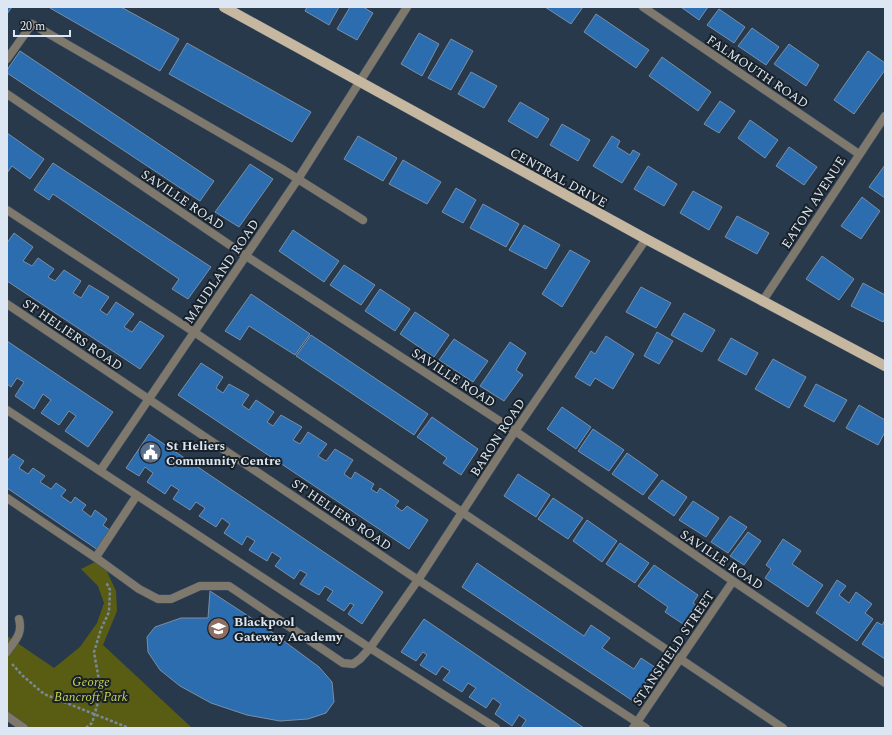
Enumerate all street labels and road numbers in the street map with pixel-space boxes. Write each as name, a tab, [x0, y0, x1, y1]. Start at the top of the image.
street label: FALMOUTH ROAD	[702, 30, 812, 113]
street label: CENTRAL DRIVE	[506, 143, 611, 213]
street label: EATON AVENUE	[776, 152, 851, 253]
street label: SAVILLE ROAD	[137, 165, 228, 235]
street label: MAUDLAND ROAD	[179, 215, 264, 328]
street label: ST HELIERS ROAD	[18, 294, 126, 376]
street label: SAVILLE ROAD	[408, 343, 499, 413]
street label: BARON ROAD	[465, 395, 531, 480]
street label: ST HELIERS ROAD	[287, 474, 395, 556]
street label: SAVILLE ROAD	[676, 525, 767, 595]
street label: STANSFIELD STREET	[628, 587, 720, 710]

